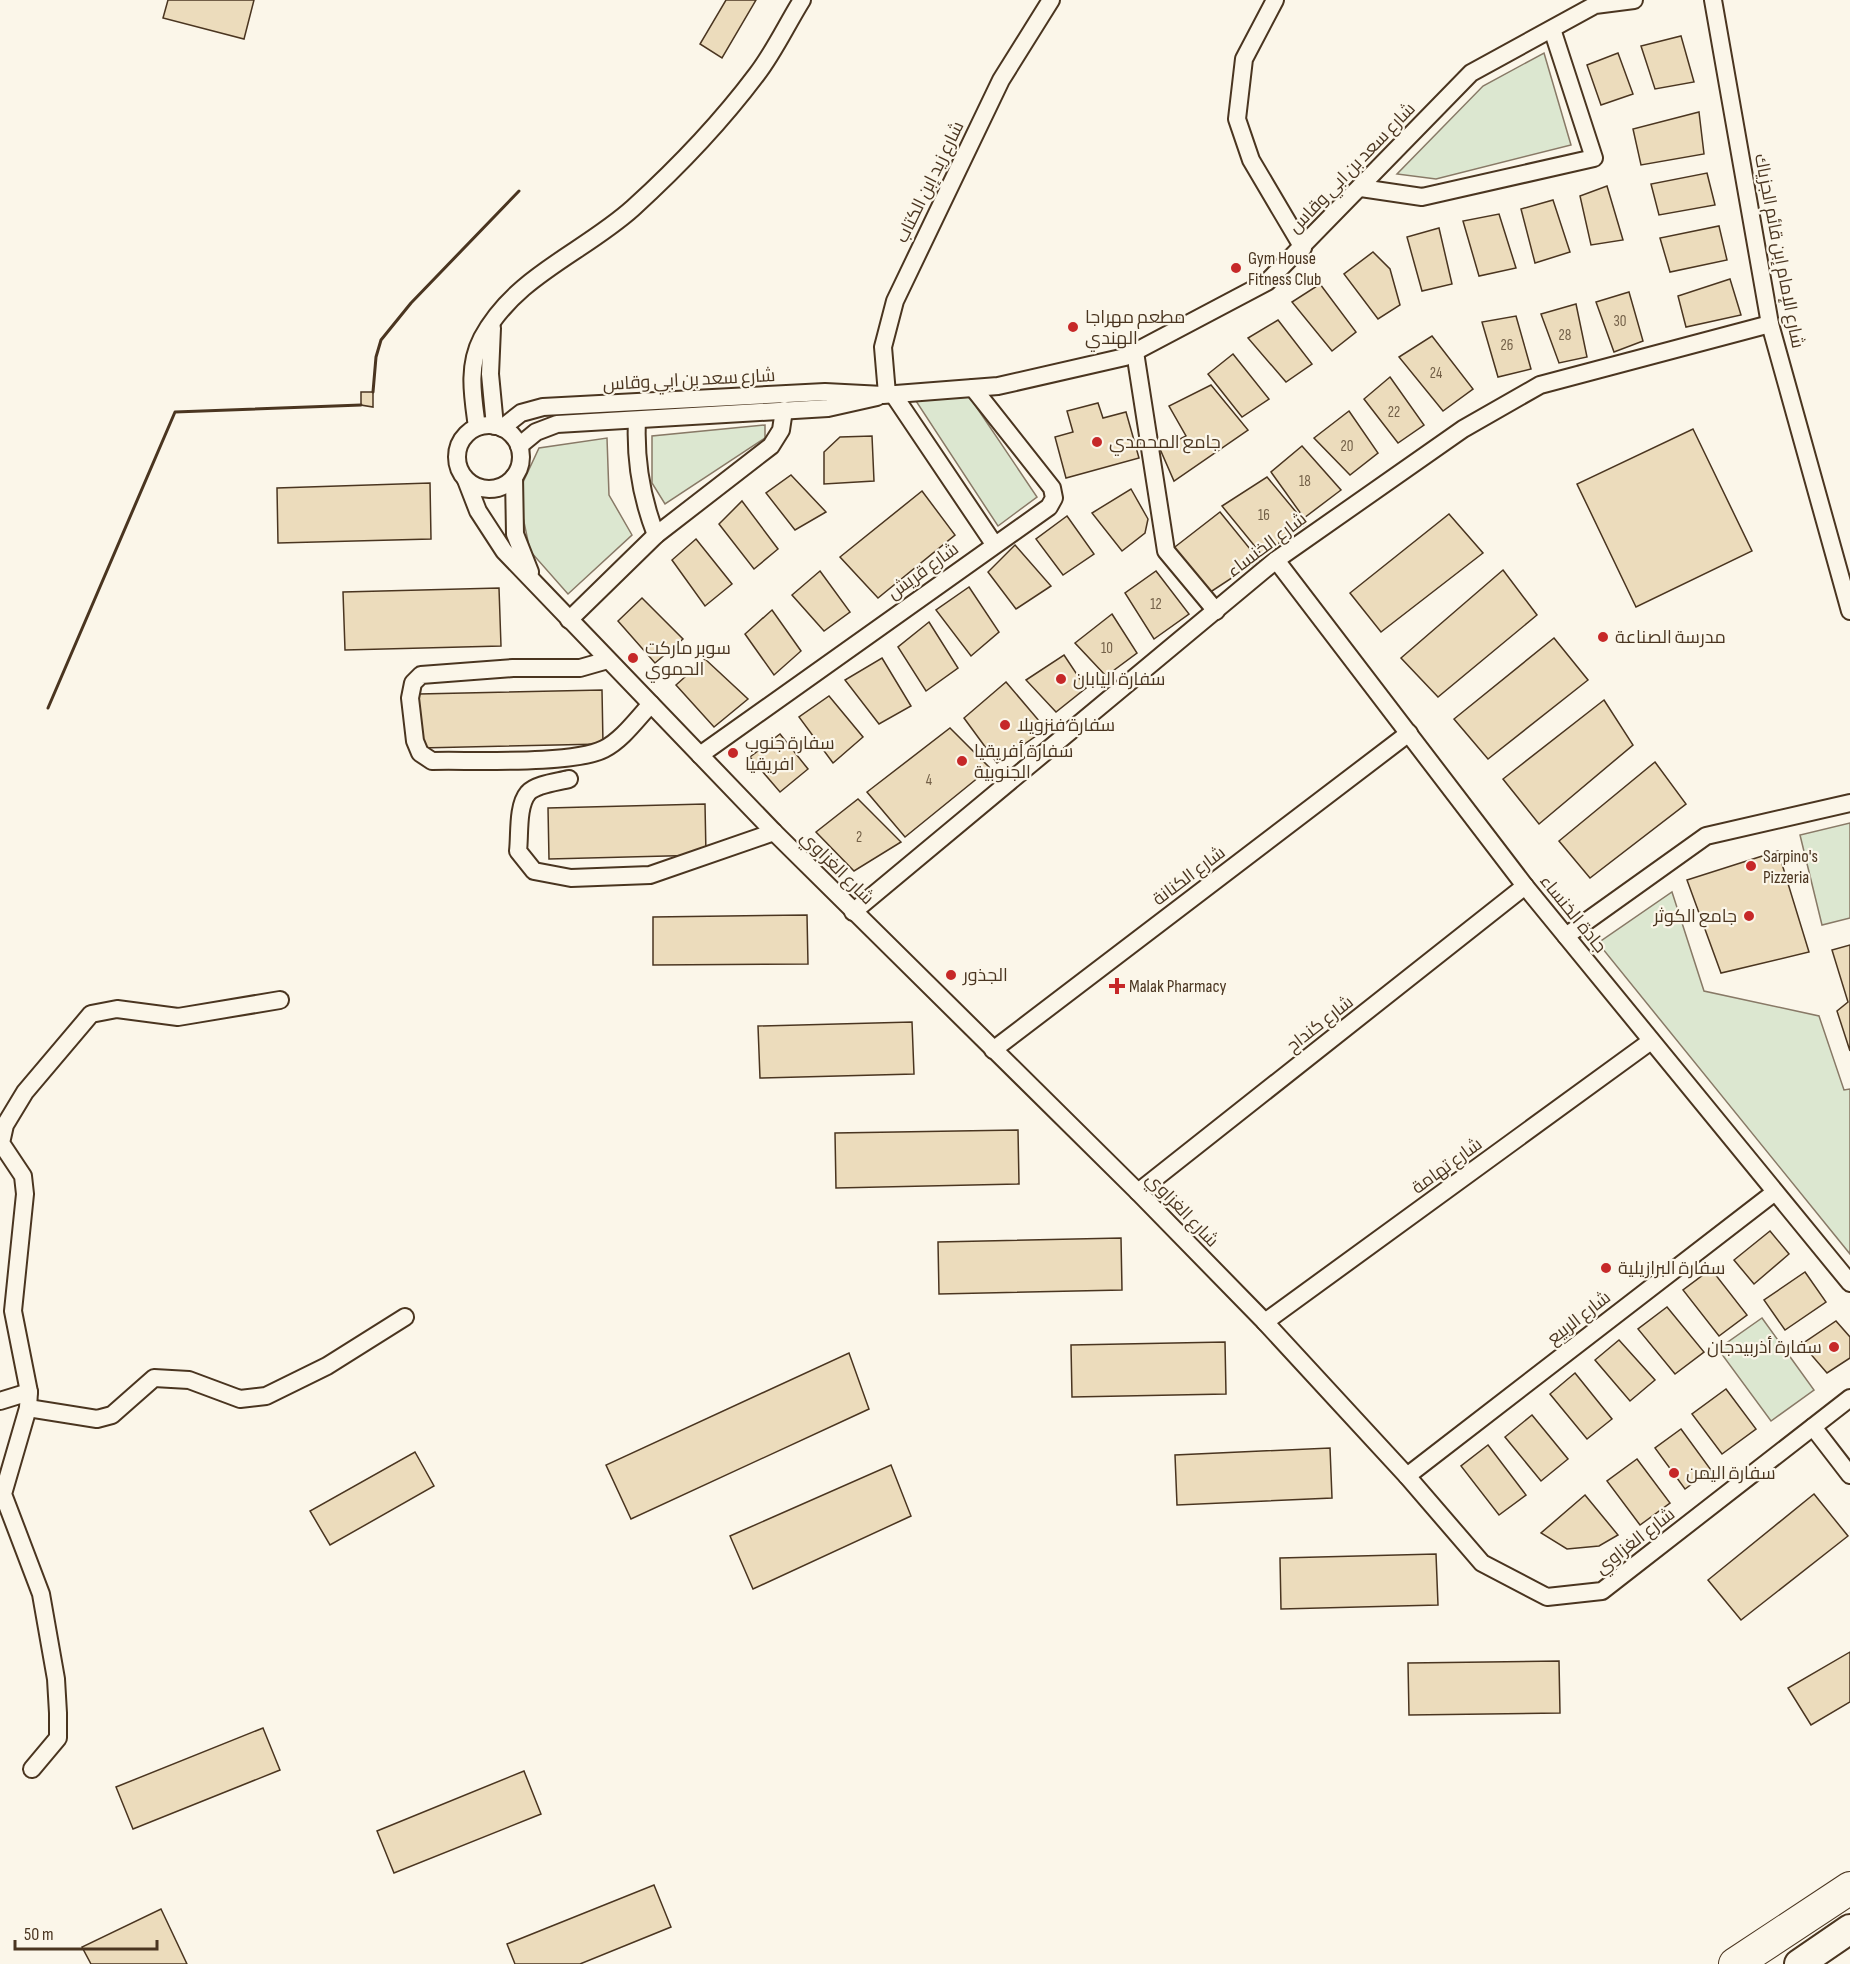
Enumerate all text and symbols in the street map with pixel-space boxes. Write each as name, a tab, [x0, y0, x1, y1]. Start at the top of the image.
street label: شارع سعد بن ابي وقاس	[1284, 98, 1422, 240]
street label: شارع زيد إبن الكتاب	[891, 118, 969, 247]
street label: شارع الإمام إبن قائم الجزياك	[1749, 152, 1808, 350]
place label: Gym House Fitness Club	[1248, 248, 1322, 290]
marker: Gym House Fitness Club	[1229, 261, 1243, 275]
place label: مطعم مهراجا الهندي	[1085, 307, 1185, 352]
house number: 30	[1614, 312, 1626, 331]
marker: مطعم مهراجا الهندي	[1066, 320, 1080, 334]
house number: 28	[1559, 326, 1571, 345]
house number: 26	[1501, 336, 1513, 355]
house number: 24	[1430, 364, 1442, 383]
street label: شارع سعد بن ابي وقاس	[602, 365, 776, 398]
house number: 22	[1388, 403, 1400, 422]
place label: جامع المحمدي	[1109, 432, 1221, 456]
marker: جامع المحمدي	[1090, 435, 1104, 449]
house number: 20	[1341, 437, 1353, 456]
house number: 18	[1299, 472, 1311, 491]
house number: 16	[1258, 506, 1270, 525]
street label: شارع الخنساء	[1223, 508, 1312, 583]
street label: شارع قريش	[883, 538, 963, 605]
house number: 12	[1150, 595, 1162, 614]
place label: مدرسة الصناعة	[1615, 627, 1726, 648]
marker: مدرسة الصناعة	[1596, 630, 1610, 644]
place label: سوبر ماركت الحموي	[645, 638, 731, 683]
house number: 10	[1101, 639, 1113, 658]
marker: سوبر ماركت الحموي	[626, 651, 640, 665]
place label: سفارة اليابان	[1073, 669, 1165, 690]
marker: سفارة اليابان	[1054, 672, 1068, 686]
place label: سفارة فنزويلا	[1017, 715, 1115, 736]
marker: سفارة فنزويلا	[998, 718, 1012, 732]
place label: سفارة جنوب افريقيا	[745, 733, 835, 775]
place label: سفارة أفريقيا الجنوبية	[974, 740, 1073, 783]
marker: سفارة جنوب افريقيا	[726, 746, 740, 760]
marker: سفارة أفريقيا الجنوبية	[955, 754, 969, 768]
house number: 4	[926, 771, 932, 790]
street label: شارع الغزاوي	[794, 827, 878, 911]
house number: 2	[856, 828, 862, 847]
street label: شارع الكنانة	[1149, 842, 1230, 911]
place label: Sarpino's Pizzeria	[1763, 846, 1818, 888]
marker: Sarpino's Pizzeria	[1744, 859, 1758, 873]
street label: جادة الخنساء	[1535, 871, 1611, 957]
place label: جامع الكوثر	[1653, 906, 1737, 928]
marker: جامع الكوثر	[1742, 909, 1756, 923]
place label: الجذور	[962, 965, 1008, 986]
marker: الجذور	[944, 968, 958, 982]
place label: Malak Pharmacy	[1129, 976, 1227, 997]
marker: Malak Pharmacy	[1110, 979, 1124, 993]
street label: شارع كنداح	[1282, 991, 1358, 1057]
street label: شارع تهامة	[1408, 1133, 1487, 1199]
street label: شارع الغزاوي	[1139, 1168, 1223, 1254]
place label: سفارة البرازيلية	[1618, 1258, 1725, 1279]
marker: سفارة البرازيلية	[1599, 1261, 1613, 1275]
street label: شارع الربيع	[1543, 1287, 1615, 1350]
place label: سفارة أذربيدجان	[1707, 1336, 1822, 1358]
marker: سفارة أذربيدجان	[1827, 1340, 1841, 1354]
place label: سفارة اليمن	[1686, 1463, 1776, 1484]
marker: سفارة اليمن	[1667, 1466, 1681, 1480]
street label: شارع الغزاوي	[1591, 1503, 1681, 1581]
scale bar	[15, 1913, 158, 1951]
text: 50 m	[24, 1924, 54, 1945]

